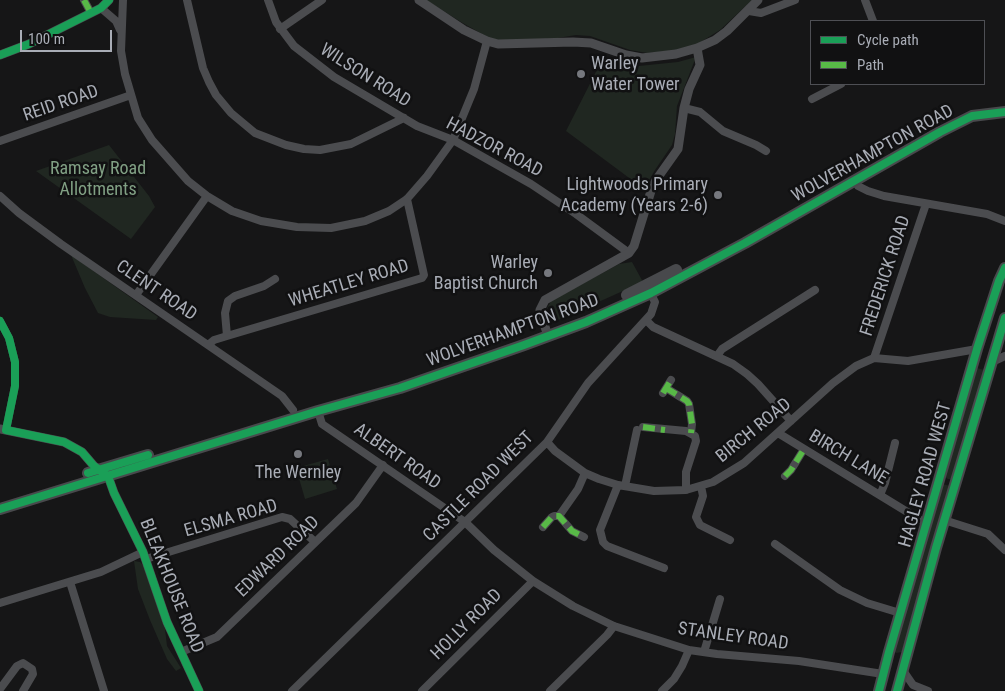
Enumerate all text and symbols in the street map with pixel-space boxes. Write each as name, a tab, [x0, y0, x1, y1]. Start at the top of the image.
scale bar	[22, 20, 115, 52]
legend	[810, 20, 985, 85]
text: 100 m	[28, 30, 65, 48]
text: Cycle path	[857, 31, 919, 49]
street label: WILSON ROAD	[316, 40, 414, 112]
place label: Warley Water Tower	[591, 53, 680, 96]
text: Path	[857, 56, 884, 74]
marker: Warley Water Tower	[575, 68, 587, 80]
street label: REID ROAD	[20, 81, 102, 127]
street label: WOLVERHAMPTON ROAD	[788, 101, 958, 207]
street label: HADZOR ROAD	[442, 114, 546, 182]
park label: Ramsay Road Allotments	[50, 158, 146, 200]
place label: Lightwoods Primary Academy (Years 2-6)	[561, 174, 708, 216]
marker: Lightwoods Primary Academy (Years 2-6)	[712, 189, 724, 201]
street label: FREDERICK ROAD	[856, 213, 916, 339]
place label: Warley Baptist Church	[434, 252, 538, 294]
street label: WHEATLEY ROAD	[286, 255, 412, 313]
street label: CLENT ROAD	[111, 256, 201, 326]
marker: Warley Baptist Church	[542, 267, 554, 279]
street label: WOLVERHAMPTON ROAD	[424, 290, 602, 372]
street label: BIRCH ROAD	[712, 394, 796, 468]
street label: HAGLEY ROAD WEST	[895, 400, 957, 550]
street label: ALBERT ROAD	[349, 419, 445, 495]
street label: BIRCH LANE	[804, 426, 892, 490]
street label: CASTLE ROAD WEST	[419, 427, 539, 547]
marker: The Wernley	[292, 448, 304, 460]
place label: The Wernley	[255, 462, 341, 484]
street label: ELSMA ROAD	[182, 495, 280, 543]
street label: EDWARD ROAD	[232, 512, 324, 602]
street label: BLEAKHOUSE ROAD	[134, 516, 208, 656]
street label: HOLLY ROAD	[427, 585, 507, 665]
street label: STANLEY ROAD	[676, 619, 790, 655]

